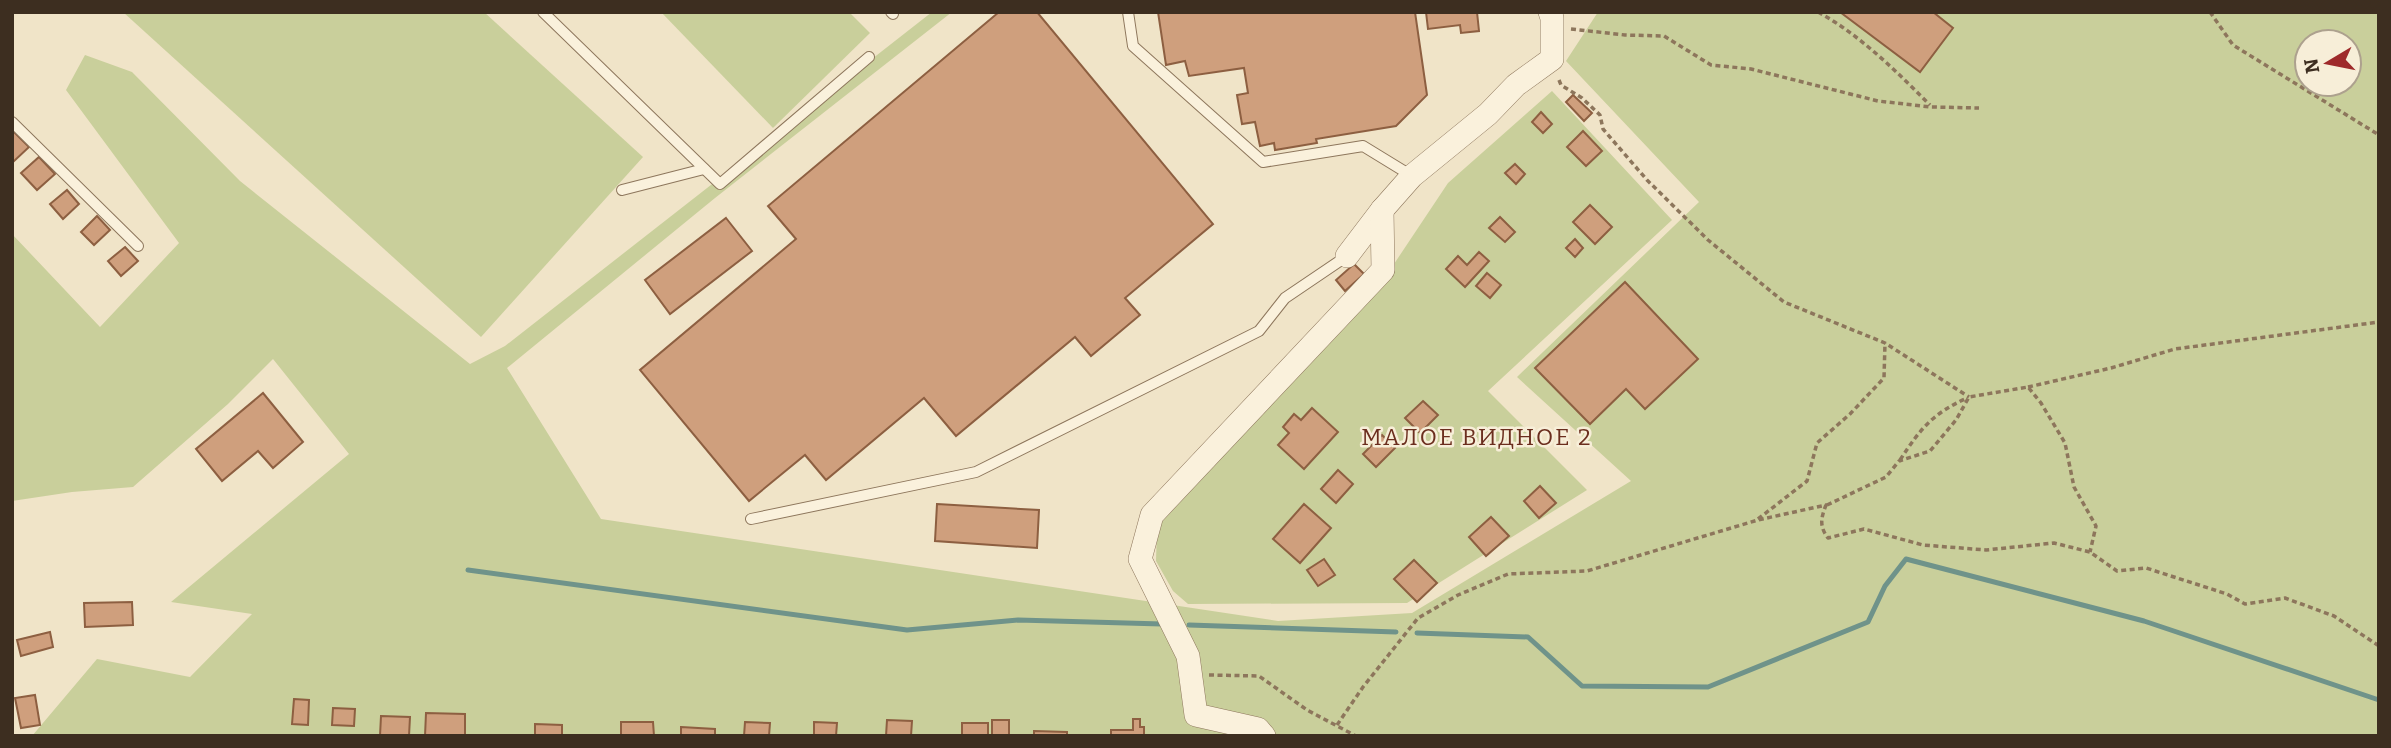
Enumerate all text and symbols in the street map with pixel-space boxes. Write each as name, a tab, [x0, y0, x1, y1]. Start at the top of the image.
north arrow	[2293, 28, 2363, 98]
text: N	[2299, 56, 2324, 75]
district label: МАЛОЕ ВИДНОЕ 2	[1361, 423, 1593, 451]

